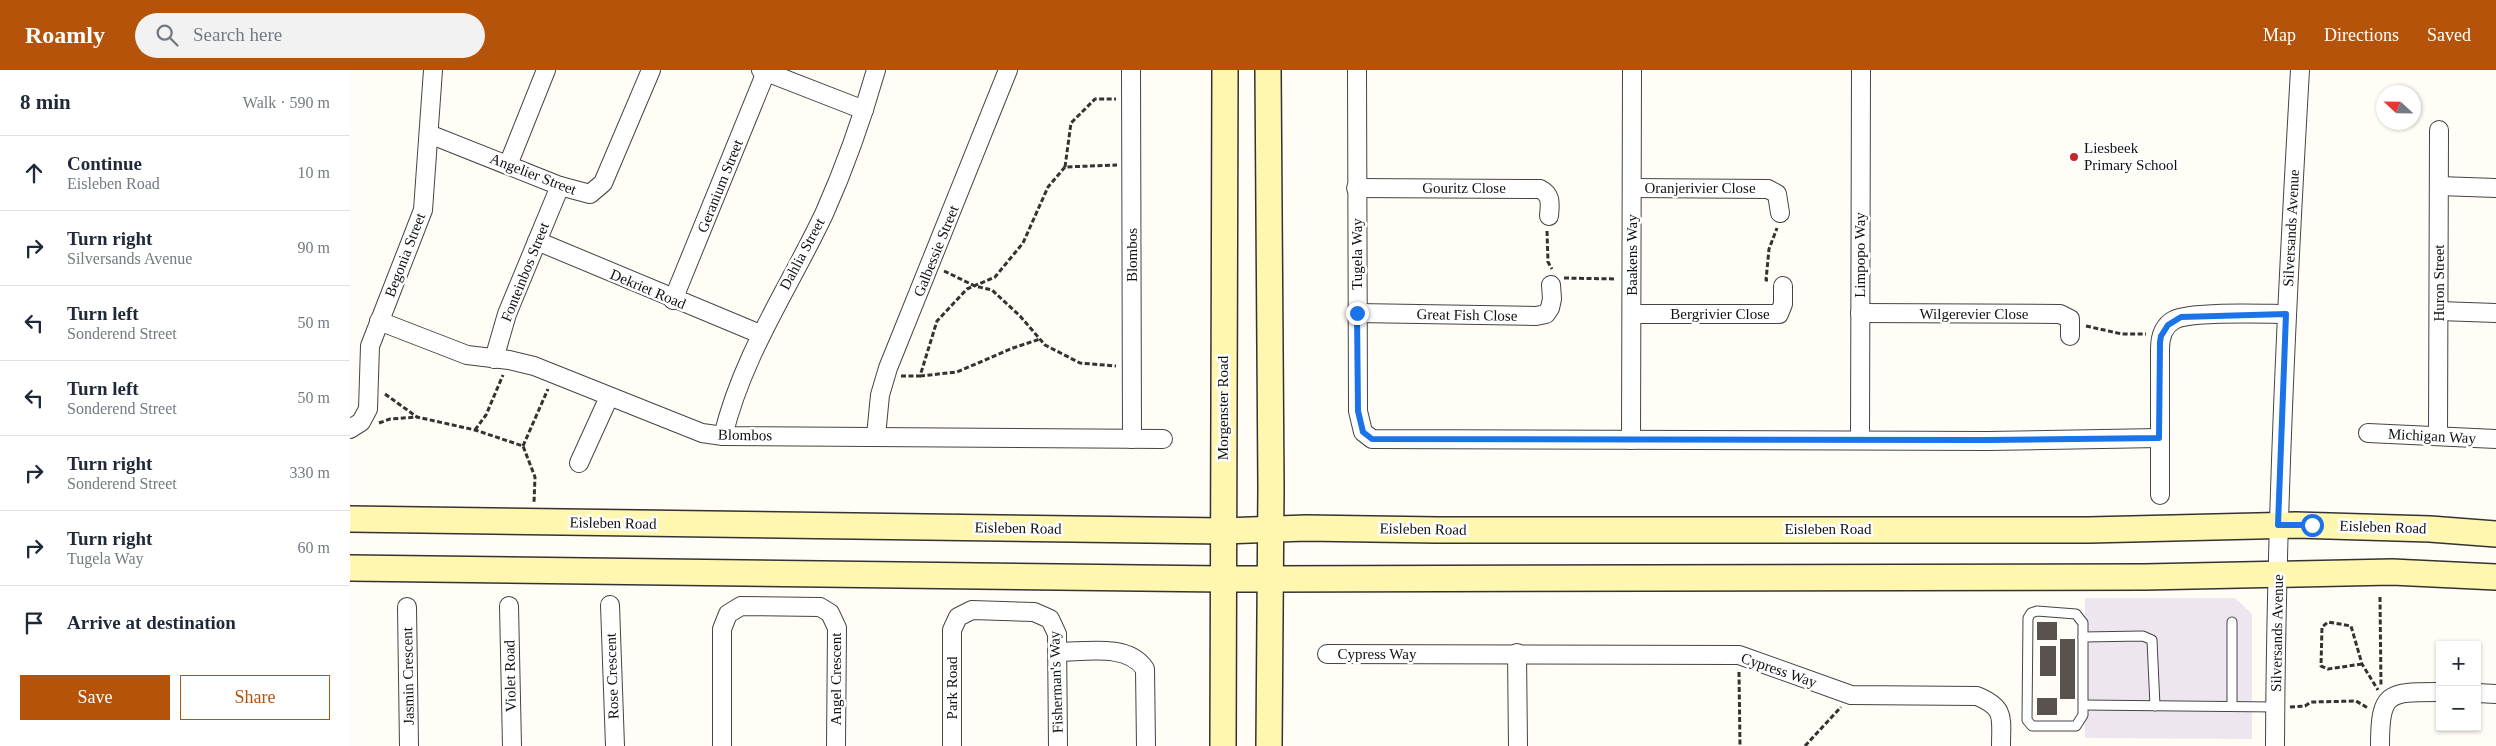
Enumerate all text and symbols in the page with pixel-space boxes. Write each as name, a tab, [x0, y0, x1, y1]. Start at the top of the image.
search box	[135, 13, 485, 58]
icon: search	[153, 21, 181, 49]
text: Roamly	[25, 22, 105, 48]
text: Search here	[193, 24, 282, 45]
text: Map	[2263, 25, 2296, 45]
text: Directions	[2324, 25, 2399, 45]
text: Saved	[2427, 25, 2471, 45]
north arrow	[2376, 85, 2421, 130]
text: 8 min	[20, 90, 71, 114]
text: Walk · 590 m	[243, 94, 330, 111]
street label: Geranium Street	[694, 136, 746, 235]
place label: Liesbeek Primary School	[2084, 140, 2178, 173]
street label: Angelier Street	[488, 150, 579, 198]
marker: Liesbeek Primary School	[2068, 151, 2080, 163]
text: Continue	[67, 153, 142, 174]
icon: ahead	[20, 159, 48, 187]
text: 10 m	[298, 164, 330, 181]
street label: Silversands Avenue	[2280, 169, 2302, 287]
text: Eisleben Road	[67, 175, 160, 192]
street label: Gouritz Close	[1422, 180, 1506, 196]
street label: Oranjerivier Close	[1644, 180, 1756, 196]
street label: Galbessie Street	[910, 202, 962, 299]
street label: Begonia Street	[382, 210, 429, 299]
street label: Limpopo Way	[1852, 212, 1868, 298]
street label: Baakens Way	[1624, 214, 1640, 296]
street label: Dahlia Street	[776, 215, 828, 293]
street label: Tugela Way	[1349, 218, 1365, 290]
street label: Fonteinbos Street	[498, 219, 552, 324]
text: Turn right	[67, 228, 152, 249]
street label: Blombos	[1124, 228, 1140, 282]
icon: right	[20, 234, 48, 262]
text: 90 m	[298, 239, 330, 256]
street label: Huron Street	[2431, 244, 2447, 322]
text: Silversands Avenue	[67, 250, 192, 267]
street label: Dekriet Road	[608, 266, 689, 312]
route end	[1346, 302, 1369, 325]
text: Turn left	[67, 303, 139, 324]
street label: Great Fish Close	[1416, 306, 1518, 324]
street label: Bergrivier Close	[1670, 306, 1770, 322]
street label: Wilgerevier Close	[1920, 306, 2029, 322]
icon: left	[20, 309, 48, 337]
text: 50 m	[298, 314, 330, 331]
text: Sonderend Street	[67, 325, 177, 342]
street label: Morgenster Road	[1215, 355, 1231, 460]
text: Turn left	[67, 378, 139, 399]
icon: left	[20, 384, 48, 412]
text: 50 m	[298, 389, 330, 406]
text: Sonderend Street	[67, 400, 177, 417]
street label: Michigan Way	[2388, 426, 2477, 446]
street label: Blombos	[718, 427, 772, 443]
text: Turn right	[67, 453, 152, 474]
icon: right	[20, 459, 48, 487]
text: 330 m	[290, 464, 330, 481]
text: Sonderend Street	[67, 475, 177, 492]
street label: Eisleben Road	[569, 514, 657, 532]
route start	[2301, 514, 2324, 537]
street label: Eisleben Road	[2339, 517, 2427, 537]
street label: Eisleben Road	[974, 519, 1062, 537]
street label: Eisleben Road	[1379, 520, 1467, 538]
street label: Eisleben Road	[1784, 521, 1872, 537]
text: Turn right	[67, 528, 152, 549]
icon: right	[20, 534, 48, 562]
text: 60 m	[298, 539, 330, 556]
text: Tugela Way	[67, 550, 144, 567]
street label: Silversands Avenue	[2268, 574, 2286, 692]
icon: arrive	[20, 609, 48, 637]
text: Arrive at destination	[67, 612, 236, 633]
street label: Jasmin Crescent	[399, 626, 417, 725]
street label: Fisherman's Way	[1046, 630, 1066, 733]
street label: Rose Crescent	[602, 632, 621, 719]
street label: Angel Crescent	[828, 632, 844, 725]
street label: Violet Road	[501, 639, 519, 712]
map controls	[2436, 641, 2481, 731]
button: +	[2436, 641, 2481, 686]
street label: Cypress Way	[1338, 646, 1417, 662]
street label: Cypress Way	[1739, 650, 1819, 691]
street label: Park Road	[944, 656, 960, 719]
button: Save	[20, 675, 170, 720]
button: Share	[180, 675, 330, 720]
button: −	[2436, 686, 2481, 731]

